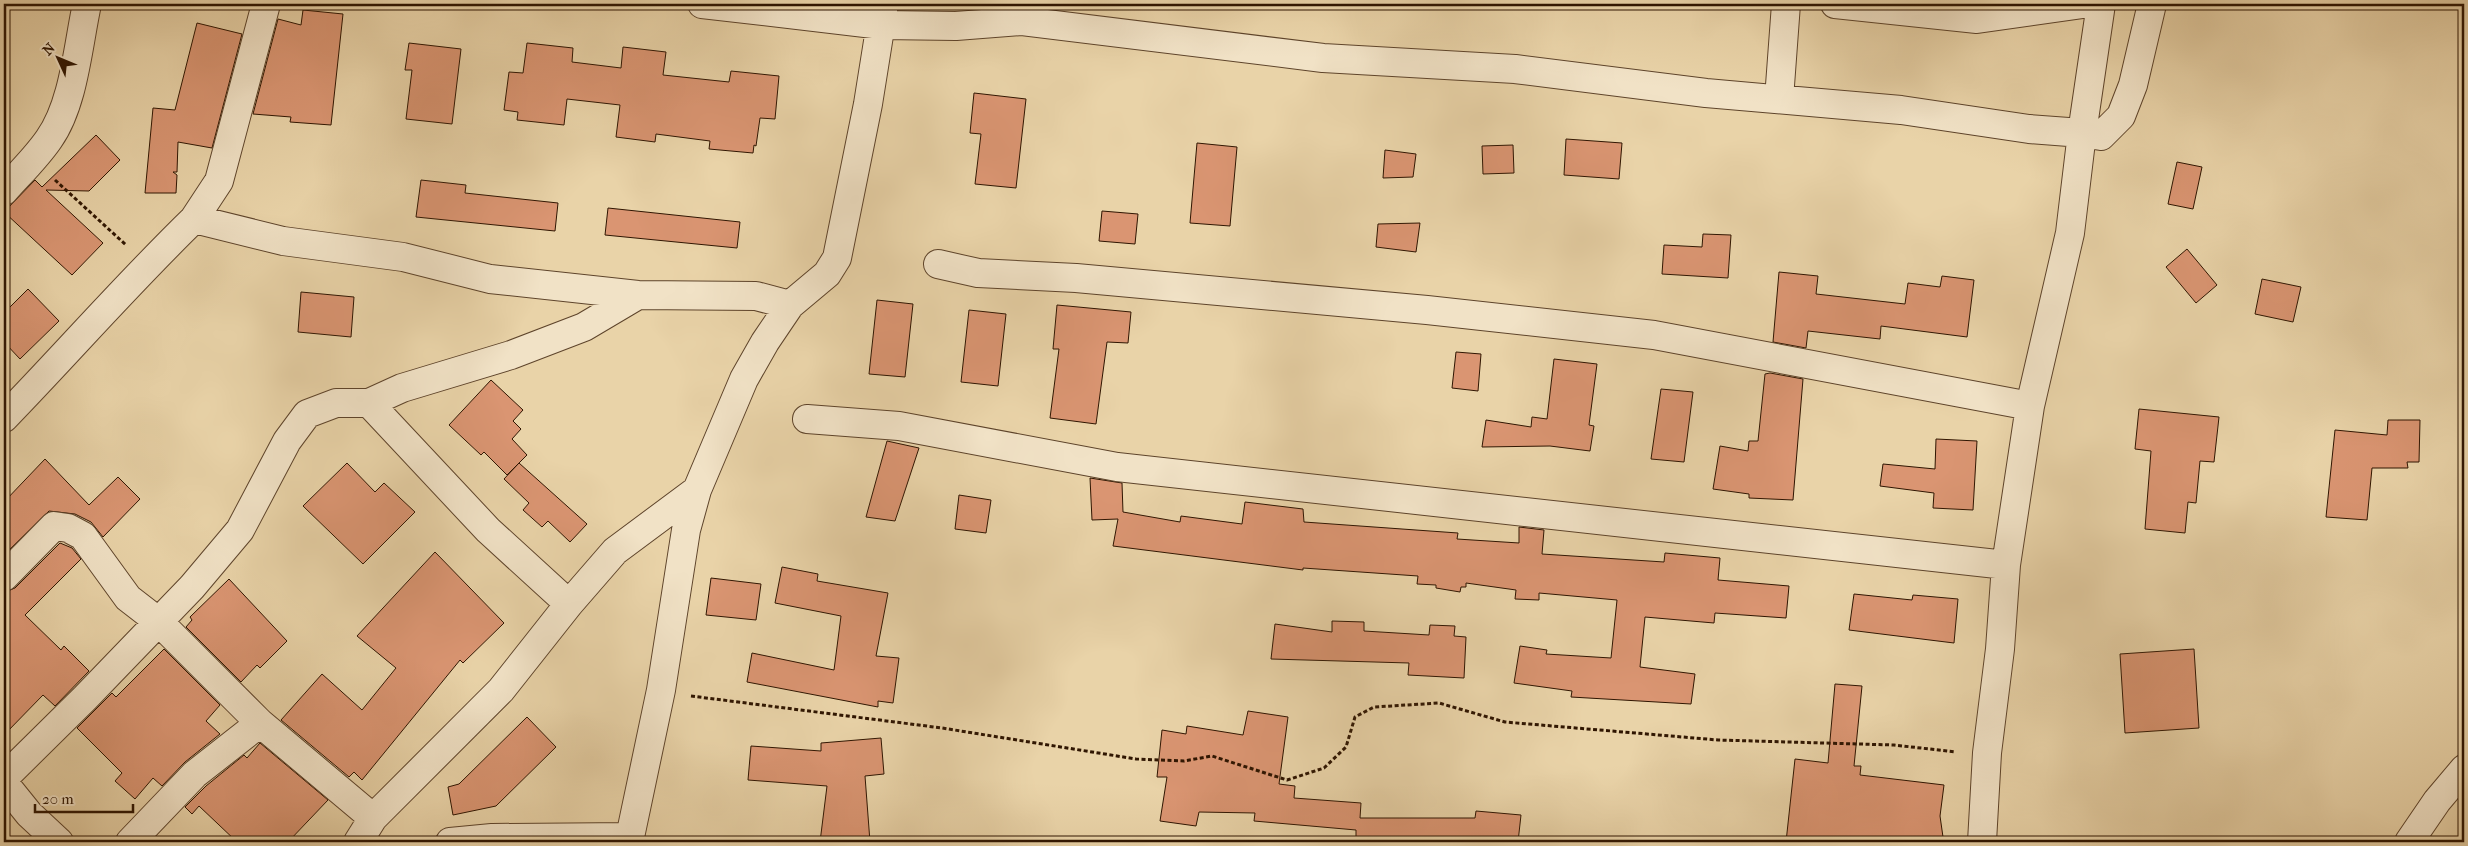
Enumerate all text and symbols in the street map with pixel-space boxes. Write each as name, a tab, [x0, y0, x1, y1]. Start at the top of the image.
north arrow	[32, 32, 82, 82]
text: N	[39, 39, 59, 59]
scale bar	[35, 781, 132, 813]
text: 20 m	[42, 790, 74, 808]

